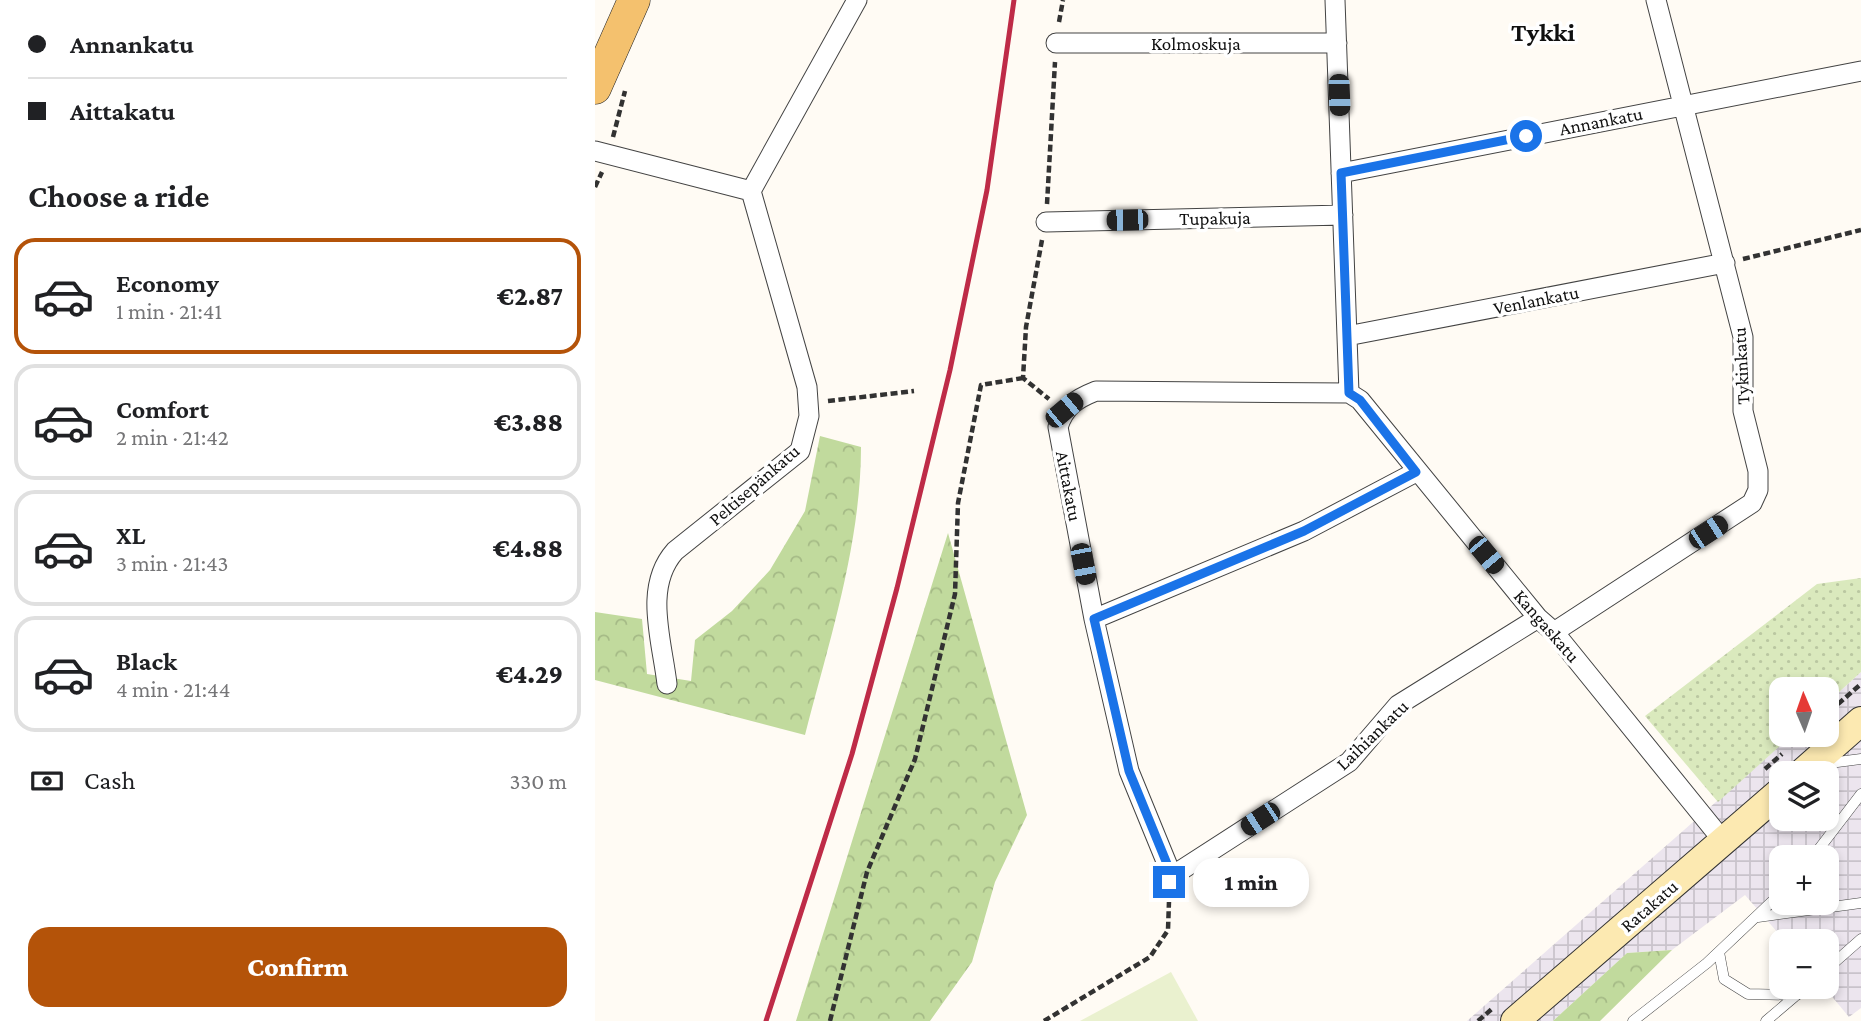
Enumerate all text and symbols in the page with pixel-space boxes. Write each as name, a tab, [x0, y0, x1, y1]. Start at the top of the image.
district label: Tykki	[1511, 18, 1575, 47]
text: Annankatu	[70, 30, 194, 59]
street label: Kolmoskuja	[1151, 33, 1241, 55]
car	[1328, 74, 1351, 116]
text: Aittakatu	[70, 97, 175, 126]
street label: Annankatu	[1558, 103, 1644, 139]
route start	[1510, 120, 1542, 152]
text: Choose a ride	[28, 178, 209, 214]
street label: Tupakuja	[1179, 207, 1251, 230]
car	[1106, 209, 1149, 231]
icon: car	[32, 265, 95, 328]
text: Economy	[116, 269, 219, 298]
street label: Venlankatu	[1491, 281, 1581, 319]
text: €2.87	[497, 282, 563, 311]
text: 1 min · 21:41	[116, 298, 222, 324]
street label: Tykinkatu	[1728, 327, 1754, 405]
car	[1042, 388, 1087, 432]
icon: car	[32, 391, 95, 454]
text: Comfort	[116, 395, 209, 424]
text: €3.88	[494, 408, 563, 437]
text: 2 min · 21:42	[116, 424, 229, 450]
street label: Peltisepänkatu	[705, 440, 803, 530]
street label: Aittakatu	[1052, 449, 1086, 523]
car	[1685, 512, 1732, 552]
icon: car	[32, 517, 95, 580]
text: XL	[116, 521, 145, 550]
car	[1465, 532, 1508, 578]
text: €4.88	[493, 534, 563, 563]
car	[1069, 541, 1098, 587]
text: 3 min · 21:43	[116, 550, 229, 576]
street label: Kangaskatu	[1510, 585, 1584, 667]
icon: car	[32, 643, 95, 706]
text: Black	[116, 647, 177, 676]
text: €4.29	[496, 660, 563, 689]
text: 4 min · 21:44	[116, 676, 230, 702]
north arrow	[1769, 677, 1839, 747]
map controls	[1769, 677, 1839, 999]
street label: Laihiankatu	[1332, 696, 1412, 774]
button: layers	[1769, 761, 1839, 831]
icon: cash	[28, 762, 66, 800]
text: Cash	[84, 766, 135, 795]
text: 330 m	[509, 768, 567, 794]
car	[1237, 799, 1284, 839]
button: +	[1769, 845, 1839, 915]
callout: 1 min	[1193, 858, 1309, 906]
route end	[1153, 866, 1185, 898]
text: 1 min	[1224, 869, 1278, 895]
street label: Ratakatu	[1616, 876, 1682, 936]
button: Confirm	[28, 927, 567, 1007]
button: −	[1769, 929, 1839, 999]

